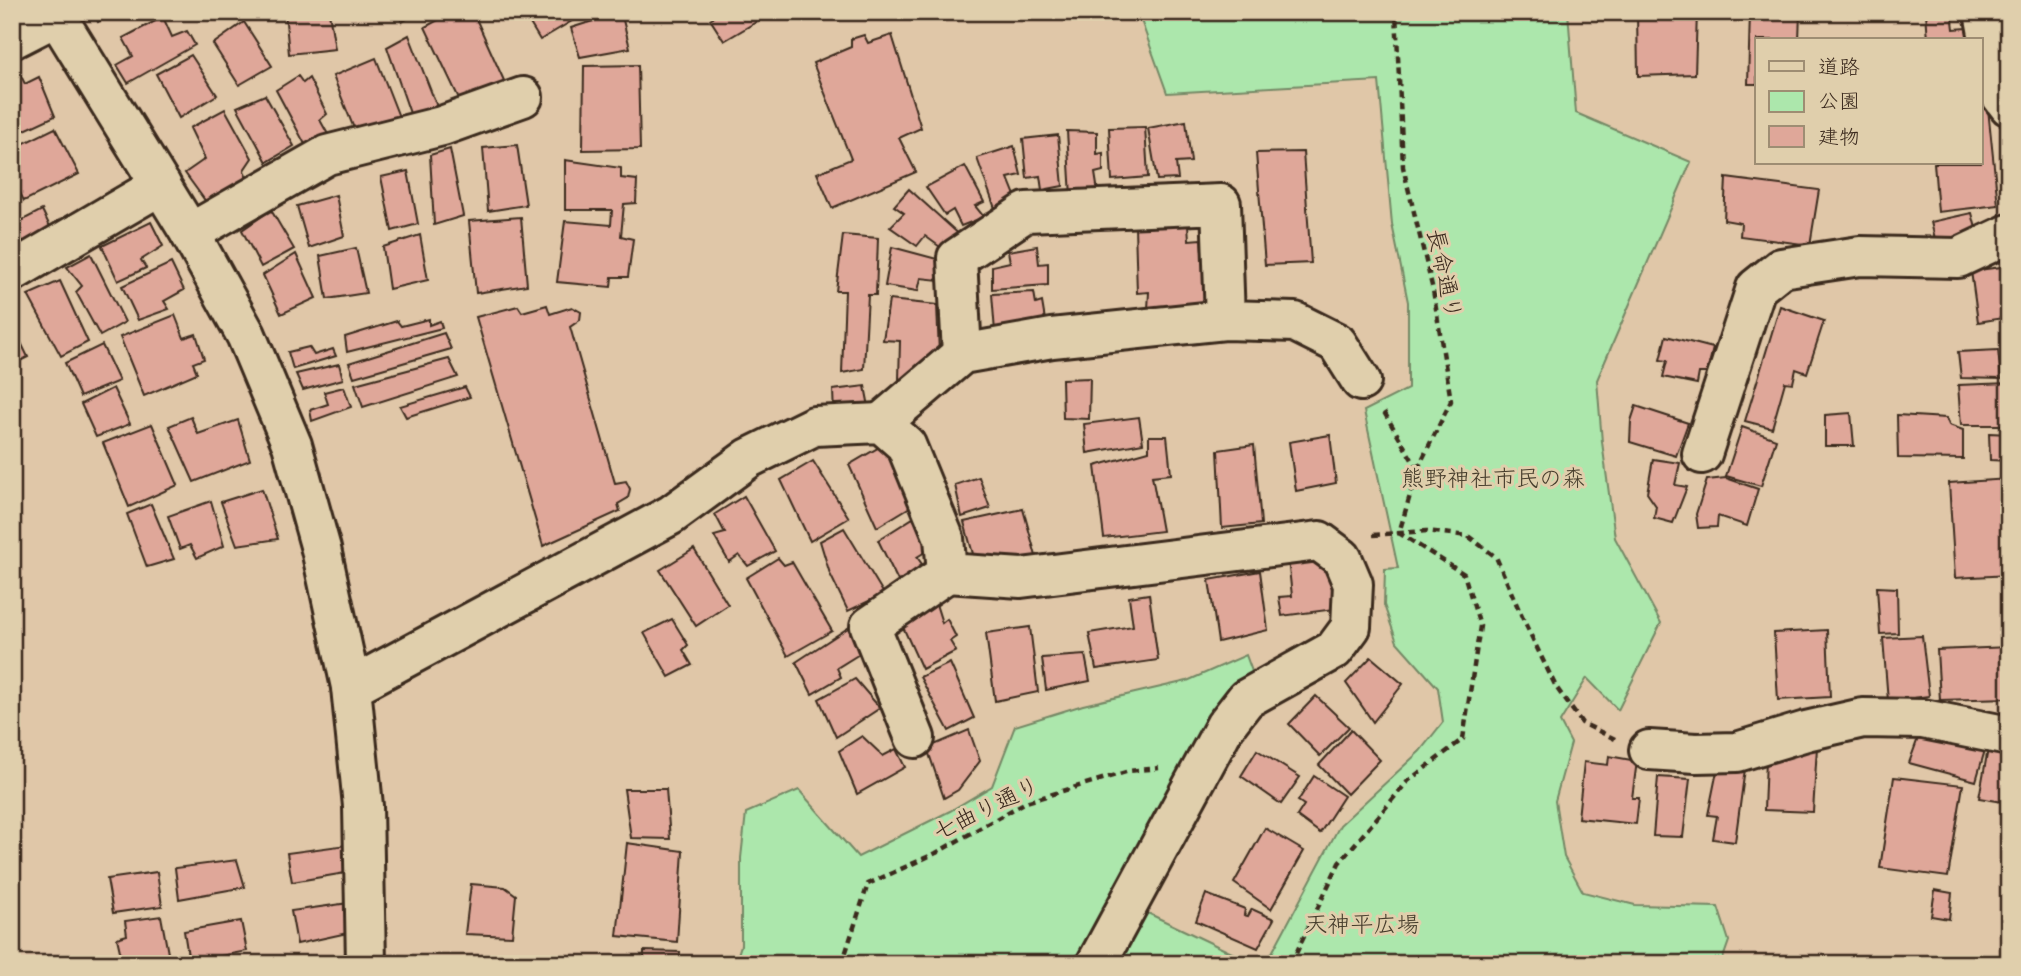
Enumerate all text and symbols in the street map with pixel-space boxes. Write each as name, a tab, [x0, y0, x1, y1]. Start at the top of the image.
legend	[1755, 38, 1982, 164]
text: 道路	[1818, 54, 1860, 81]
text: 公園	[1818, 88, 1860, 115]
text: 建物	[1818, 124, 1860, 151]
street label: 長命通り	[1421, 226, 1468, 322]
park label: 熊野神社市民の森	[1401, 464, 1585, 493]
street label: 七曲り通り	[928, 770, 1044, 847]
park label: 天神平広場	[1305, 910, 1420, 939]

